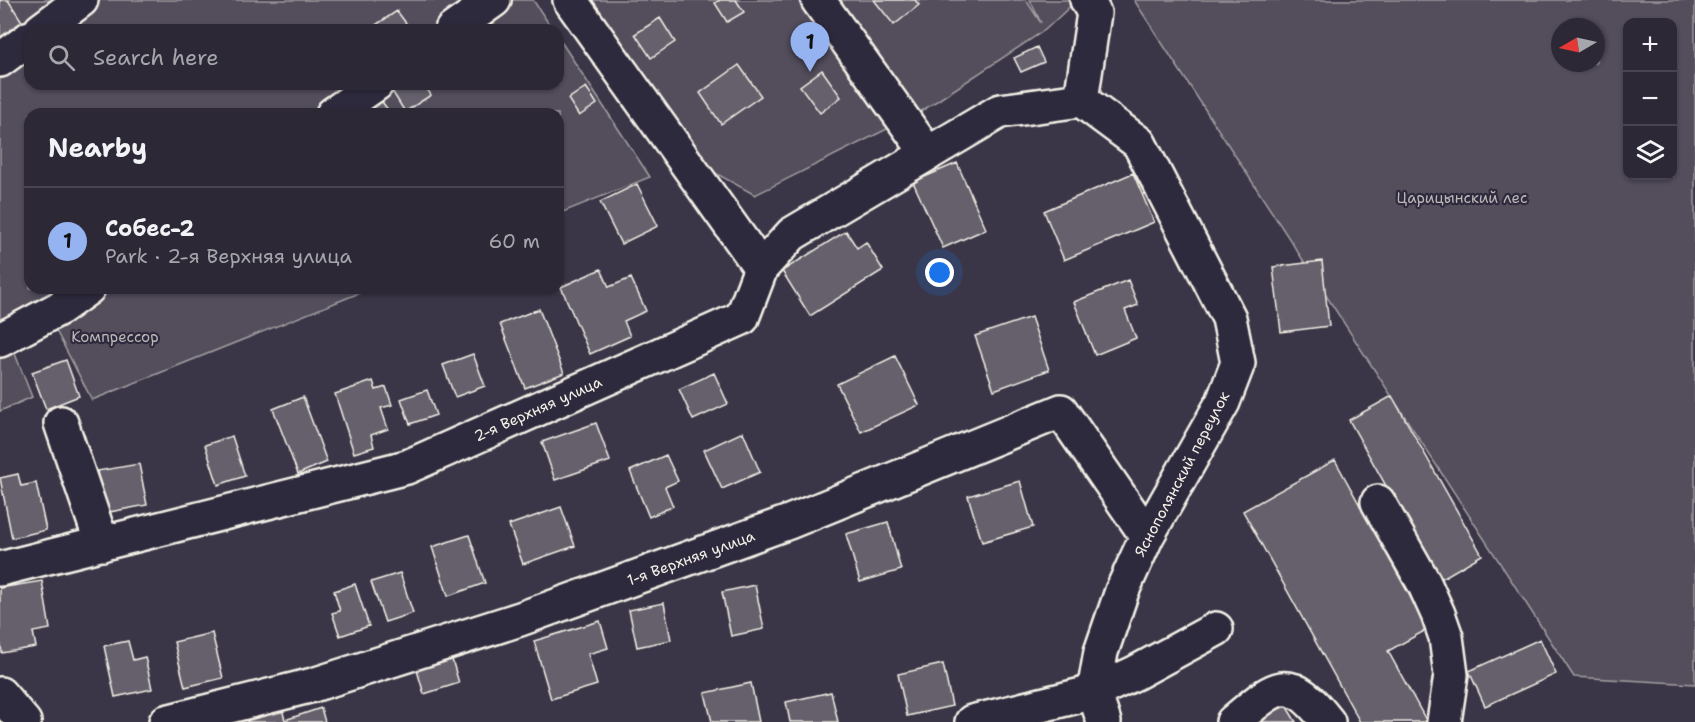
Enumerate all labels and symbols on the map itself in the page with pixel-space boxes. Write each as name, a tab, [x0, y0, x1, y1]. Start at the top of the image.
north arrow	[1551, 18, 1605, 72]
pin: 1	[790, 22, 830, 72]
park label: Царицынский лес	[1397, 188, 1527, 208]
your location	[925, 258, 954, 287]
park label: Компрессор	[71, 327, 159, 347]
street label: 2-я Верхняя улица	[471, 372, 606, 446]
street label: Яснополянский переулок	[1130, 388, 1234, 560]
street label: 1-я Верхняя улица	[624, 525, 758, 590]

